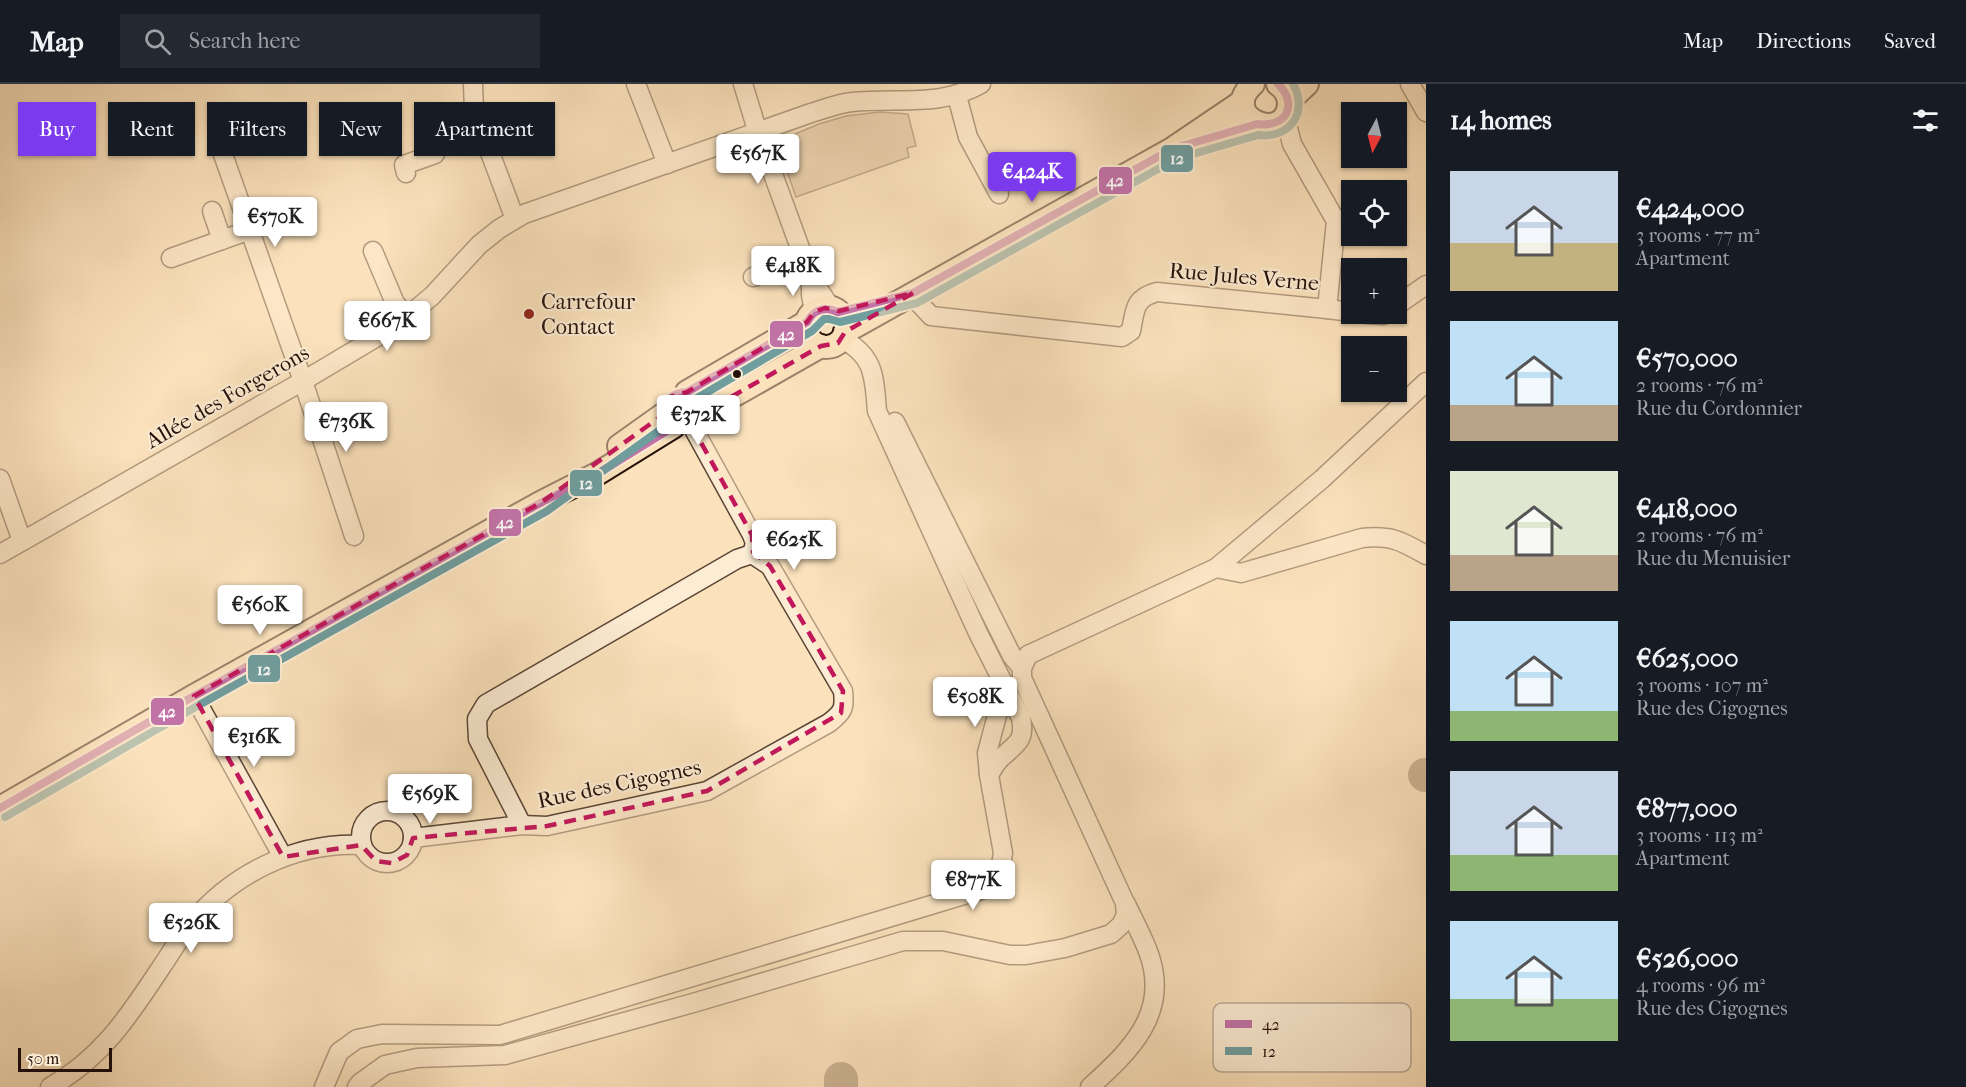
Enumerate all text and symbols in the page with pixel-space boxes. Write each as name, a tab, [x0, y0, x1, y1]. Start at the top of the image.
search box	[120, 14, 540, 68]
text: Map	[30, 25, 84, 58]
icon: search	[141, 25, 174, 58]
text: Search here	[189, 28, 300, 54]
text: Map	[1683, 29, 1723, 53]
text: Directions	[1756, 29, 1851, 53]
text: Saved	[1884, 29, 1936, 53]
chip: Buy	[18, 102, 96, 156]
chip: Rent	[108, 102, 195, 156]
chip: Filters	[207, 102, 307, 156]
chip: New	[319, 102, 402, 156]
chip: Apartment	[414, 102, 555, 156]
north arrow	[1341, 102, 1407, 168]
map controls	[1341, 102, 1407, 402]
icon: filters	[1909, 104, 1942, 137]
text: 14 homes	[1450, 105, 1552, 136]
pin: €567K	[716, 134, 800, 185]
text: €567K	[730, 142, 786, 165]
line badge: 12	[1160, 144, 1194, 173]
text: 12	[1170, 149, 1184, 168]
pin: €424K	[990, 152, 1074, 203]
text: €424K	[1002, 160, 1062, 183]
line badge: 42	[1098, 166, 1133, 195]
text: 42	[1105, 171, 1124, 191]
button: locate	[1341, 180, 1407, 246]
text: €424,000	[1636, 193, 1745, 224]
icon: home	[1498, 195, 1570, 267]
pin: €570K	[233, 197, 317, 248]
text: €570K	[247, 205, 303, 228]
text: 3 rooms · 77 m²	[1636, 224, 1760, 247]
pin: €418K	[751, 246, 835, 297]
text: Apartment	[1636, 247, 1730, 270]
text: €418K	[765, 254, 821, 277]
street label: Rue Jules Verne	[1168, 257, 1320, 297]
button: +	[1341, 258, 1407, 324]
place label: Carrefour Contact	[541, 289, 636, 340]
pin: €667K	[345, 301, 429, 352]
marker: Carrefour Contact	[522, 307, 536, 321]
text: €667K	[358, 309, 416, 332]
line badge: 42	[769, 320, 804, 348]
text: 42	[776, 325, 795, 345]
button: −	[1341, 336, 1407, 402]
street label: Allée des Forgerons	[140, 340, 314, 455]
text: €570,000	[1636, 343, 1738, 374]
icon: home	[1498, 345, 1570, 417]
unlabelled marker	[731, 368, 743, 380]
text: 2 rooms · 76 m²	[1636, 374, 1763, 397]
pin: €372K	[656, 395, 740, 446]
text: Rue du Cordonnier	[1636, 397, 1802, 420]
pin: €736K	[304, 402, 388, 453]
text: €372K	[671, 403, 725, 426]
text: €736K	[318, 410, 374, 433]
line badge: 12	[569, 469, 603, 497]
text: 12	[579, 474, 593, 493]
text: €418,000	[1636, 493, 1738, 524]
icon: home	[1498, 495, 1570, 567]
line badge: 42	[488, 508, 522, 537]
text: 42	[495, 513, 514, 533]
pin: €625K	[752, 520, 836, 571]
text: 2 rooms · 76 m²	[1636, 524, 1763, 547]
text: €625K	[766, 528, 822, 551]
text: Rue du Menuisier	[1636, 547, 1790, 570]
pin: €560K	[218, 585, 302, 636]
text: €560K	[232, 593, 288, 616]
text: €625,000	[1636, 643, 1739, 674]
icon: home	[1498, 645, 1570, 717]
line badge: 12	[247, 654, 281, 683]
text: 12	[257, 660, 271, 679]
text: 3 rooms · 107 m²	[1636, 674, 1768, 697]
pin: €508K	[933, 677, 1017, 728]
text: €508K	[947, 685, 1003, 708]
line badge: 42	[150, 697, 185, 726]
text: Rue des Cigognes	[1636, 697, 1788, 720]
text: 42	[157, 702, 176, 722]
pin: €316K	[212, 717, 296, 768]
text: €316K	[228, 725, 280, 748]
street label: Rue des Cigognes	[535, 754, 703, 814]
pin: €569K	[388, 774, 472, 825]
text: €569K	[402, 782, 458, 805]
text: €877,000	[1636, 793, 1738, 824]
icon: home	[1498, 795, 1570, 867]
text: 3 rooms · 113 m²	[1636, 824, 1763, 847]
text: Apartment	[1636, 847, 1730, 870]
pin: €877K	[931, 860, 1015, 911]
text: €877K	[945, 868, 1001, 891]
pin: €526K	[149, 903, 233, 954]
text: €526K	[163, 911, 219, 934]
text: €526,000	[1636, 943, 1739, 974]
icon: home	[1498, 945, 1570, 1017]
text: 4 rooms · 96 m²	[1636, 974, 1765, 997]
text: Rue des Cigognes	[1636, 997, 1788, 1020]
legend	[1213, 1003, 1411, 1072]
text: 42	[1262, 1015, 1280, 1034]
text: 12	[1262, 1042, 1276, 1061]
scale bar	[18, 1045, 112, 1072]
text: 50 m	[27, 1049, 59, 1068]

